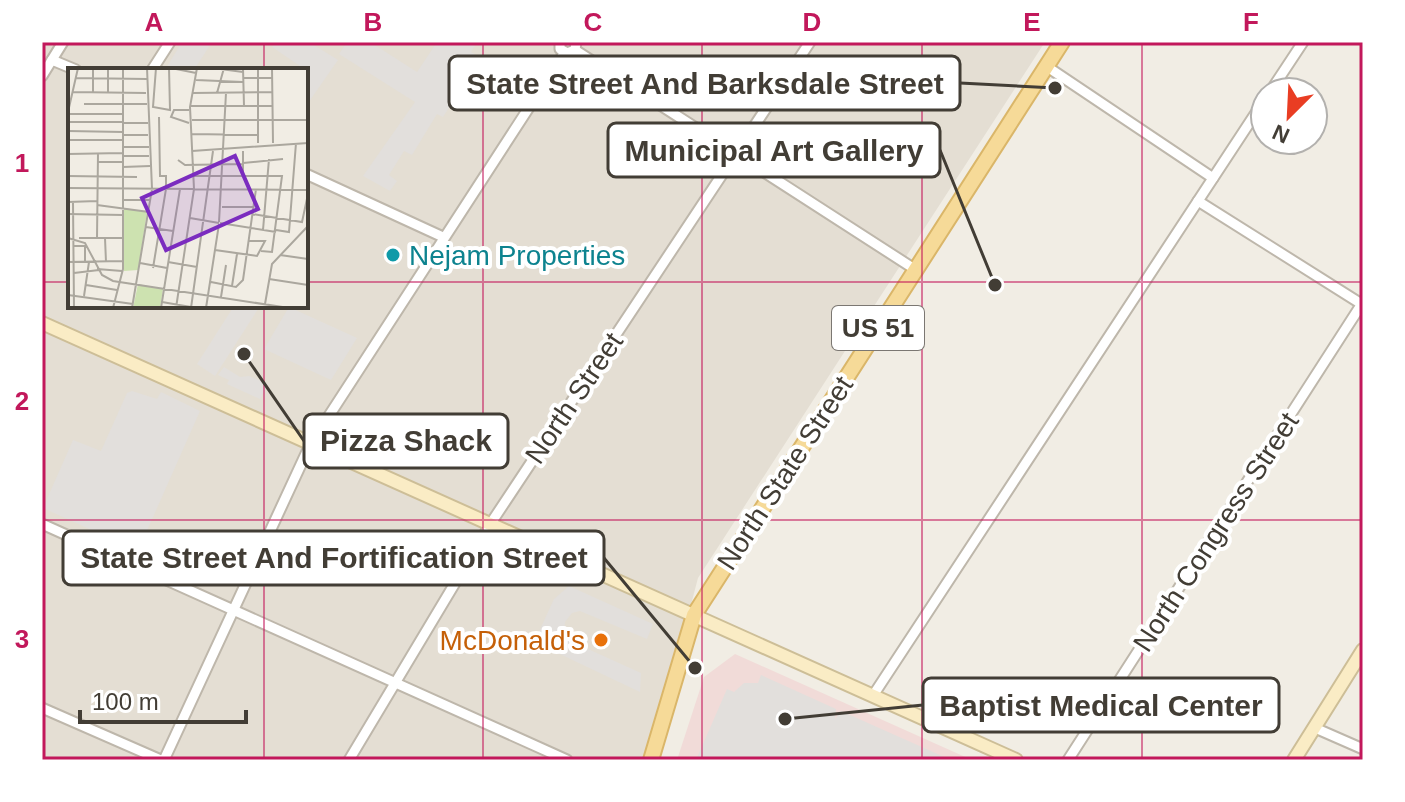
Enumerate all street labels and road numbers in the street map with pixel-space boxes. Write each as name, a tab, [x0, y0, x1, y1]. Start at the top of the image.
road number: US 51	[832, 306, 924, 350]
street label: North Street	[519, 327, 629, 469]
street label: North State Street	[711, 370, 859, 575]
street label: North Congress Street	[1127, 407, 1305, 657]

